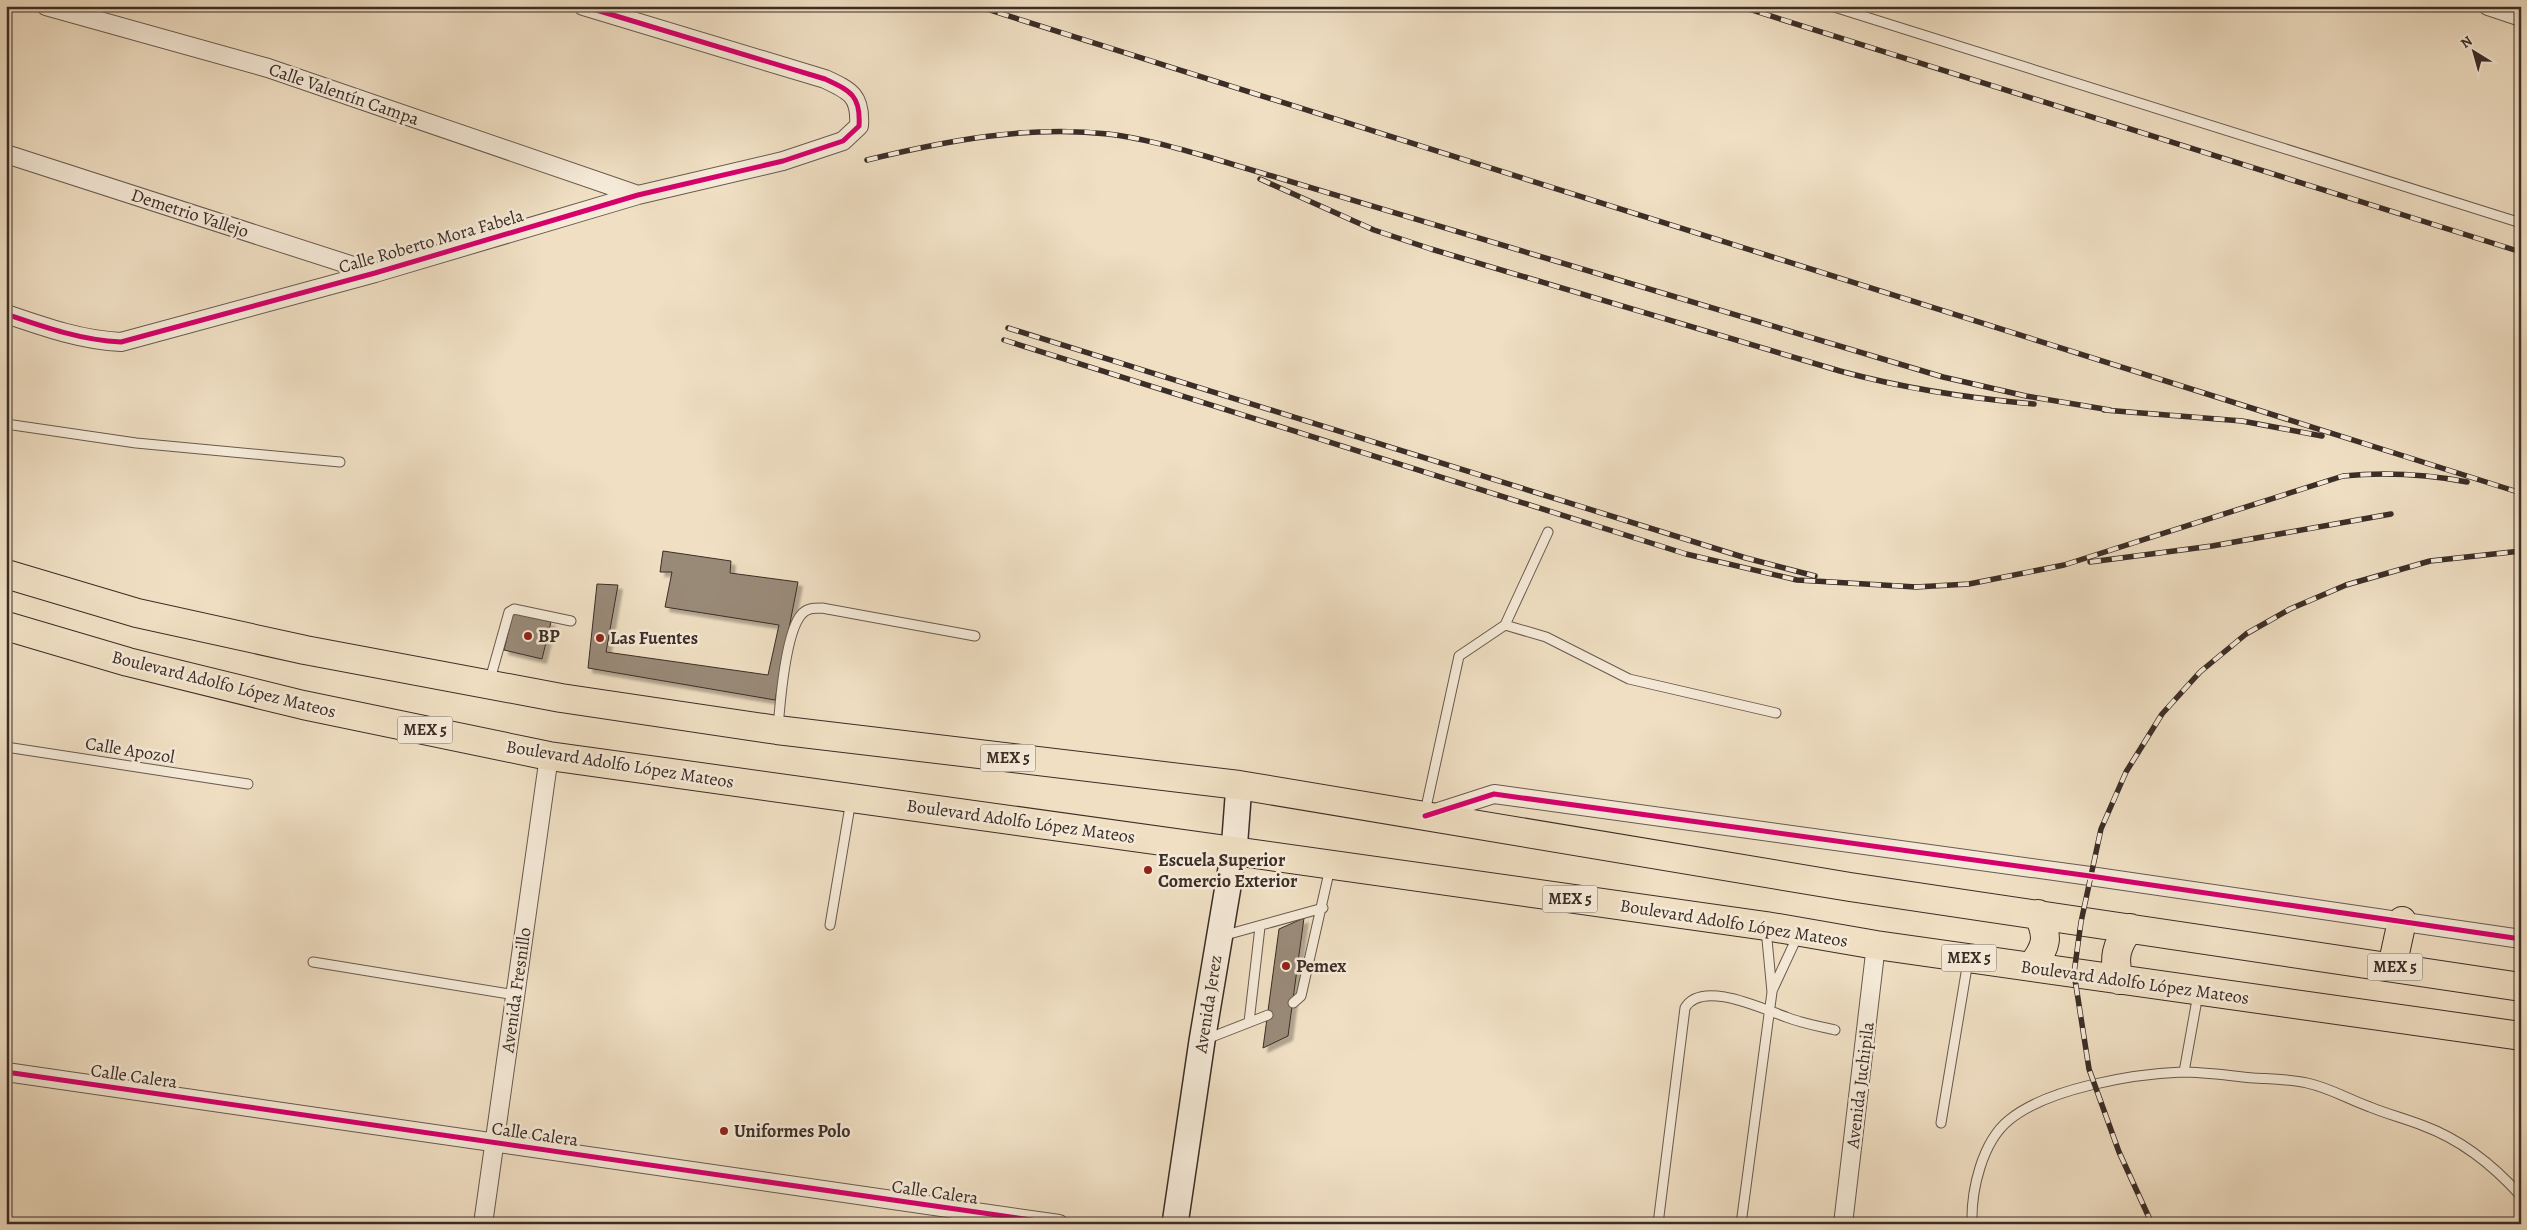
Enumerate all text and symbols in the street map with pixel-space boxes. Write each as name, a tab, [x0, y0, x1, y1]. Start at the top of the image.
north arrow	[2450, 28, 2500, 78]
text: N	[2457, 31, 2476, 53]
street label: Calle Valentín Campa	[266, 57, 423, 131]
street label: Demetrio Vallejo	[128, 183, 252, 243]
street label: Calle Roberto Mora Fabela	[336, 203, 527, 279]
place label: BP	[538, 624, 560, 648]
place label: Las Fuentes	[610, 626, 698, 650]
marker: BP	[522, 630, 534, 642]
marker: Las Fuentes	[594, 632, 606, 644]
street label: Boulevard Adolfo López Mateos	[109, 644, 339, 724]
road number: MEX 5	[398, 716, 452, 744]
street label: Calle Apozol	[84, 731, 177, 769]
street label: Boulevard Adolfo López Mateos	[504, 734, 736, 794]
road number: MEX 5	[980, 744, 1036, 771]
street label: Boulevard Adolfo López Mateos	[905, 793, 1137, 849]
place label: Escuela Superior Comercio Exterior	[1158, 848, 1298, 893]
marker: Escuela Superior Comercio Exterior	[1142, 864, 1154, 876]
road number: MEX 5	[1542, 886, 1598, 912]
street label: Boulevard Adolfo López Mateos	[1618, 893, 1850, 953]
street label: Avenida Fresnillo	[495, 926, 537, 1055]
road number: MEX 5	[1942, 944, 1996, 971]
street label: Avenida Jerez	[1188, 953, 1228, 1056]
place label: Pemex	[1296, 954, 1346, 978]
street label: Boulevard Adolfo López Mateos	[2019, 954, 2251, 1010]
road number: MEX 5	[2368, 954, 2422, 980]
marker: Pemex	[1280, 960, 1292, 972]
street label: Avenida Juchipila	[1840, 1020, 1880, 1151]
street label: Calle Calera	[89, 1058, 179, 1094]
street label: Calle Calera	[490, 1116, 580, 1152]
place label: Uniformes Polo	[734, 1119, 851, 1143]
marker: Uniformes Polo	[718, 1125, 730, 1137]
street label: Calle Calera	[890, 1174, 980, 1210]

